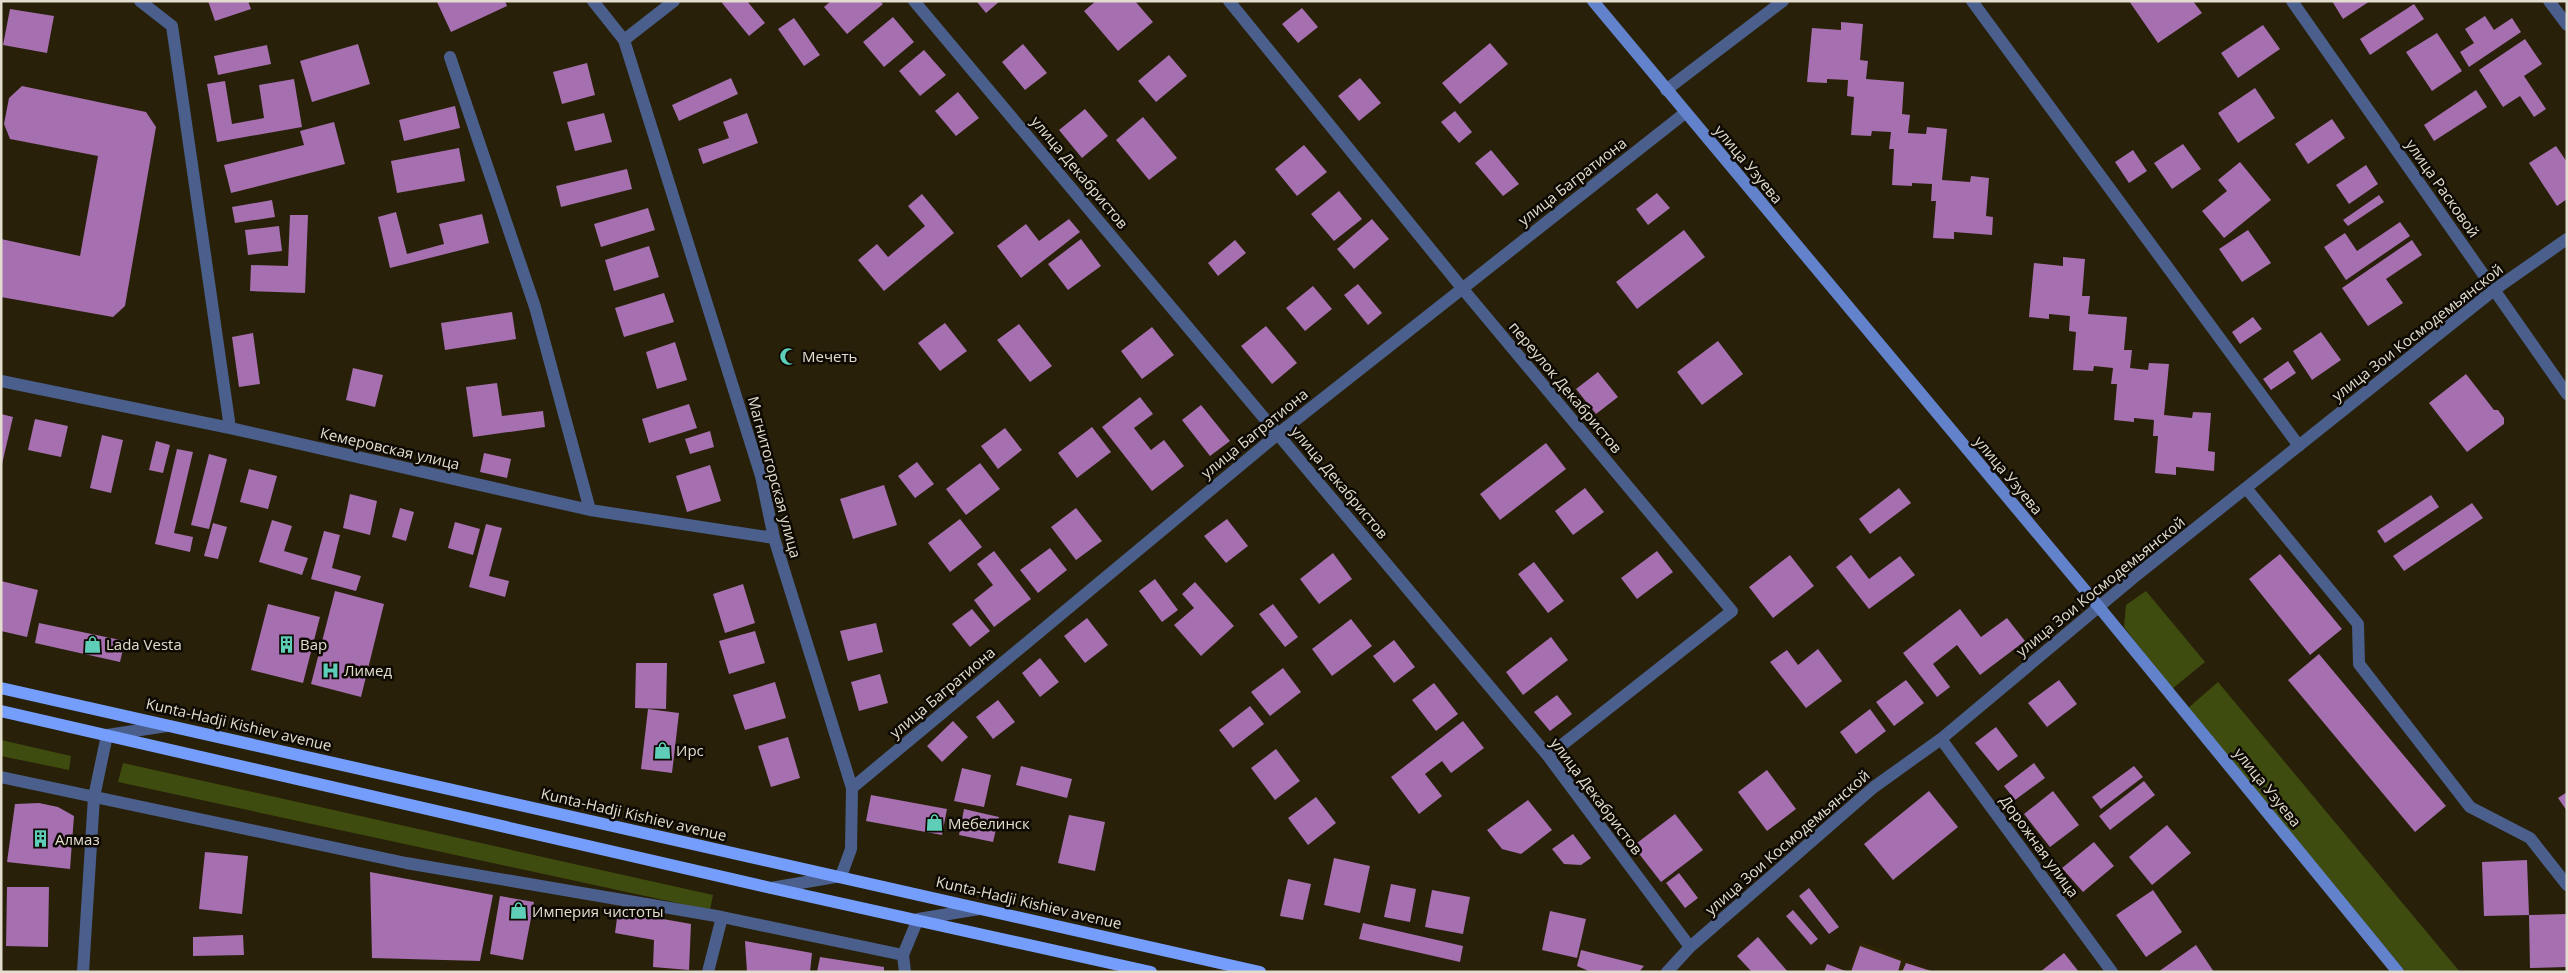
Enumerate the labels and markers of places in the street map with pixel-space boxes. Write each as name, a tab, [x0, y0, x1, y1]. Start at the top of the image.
mosque icon: Мечеть	[778, 346, 798, 366]
place label: Мечеть	[802, 346, 858, 366]
shop icon: Lada Vesta	[82, 634, 102, 654]
place label: Lada Vesta	[106, 634, 182, 654]
building icon: Вар	[276, 634, 296, 654]
place label: Вар	[300, 634, 327, 654]
hospital icon: Лимед	[320, 660, 340, 680]
place label: Лимед	[344, 660, 393, 680]
shop icon: Ирс	[652, 740, 672, 760]
place label: Ирс	[676, 740, 704, 760]
shop icon: Мебелинск	[924, 813, 944, 833]
place label: Мебелинск	[948, 813, 1030, 833]
building icon: Алмаз	[31, 829, 51, 849]
place label: Алмаз	[55, 829, 100, 849]
shop icon: Империя чистоты	[508, 901, 528, 921]
place label: Империя чистоты	[532, 901, 664, 921]

